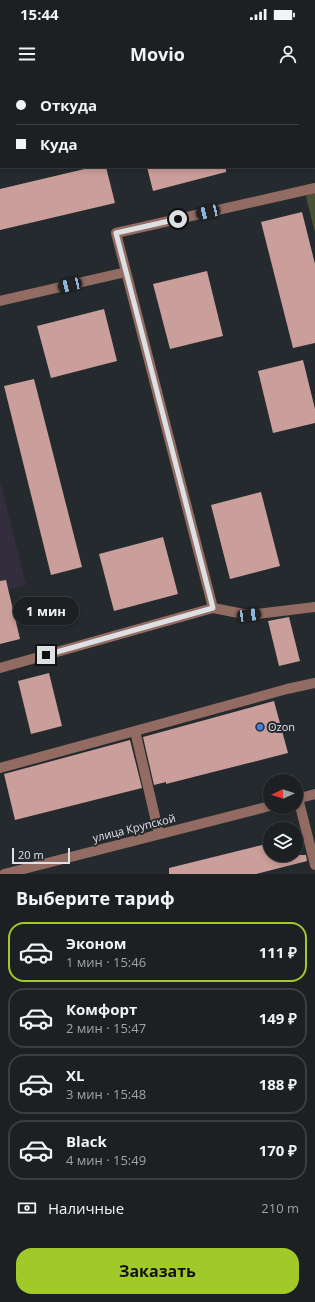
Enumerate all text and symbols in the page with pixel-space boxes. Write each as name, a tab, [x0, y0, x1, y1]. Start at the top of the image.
text: 15:44	[20, 4, 59, 24]
text: Movio	[130, 42, 185, 66]
icon: menu	[16, 43, 38, 65]
icon: person	[277, 43, 299, 65]
text: Откуда	[40, 95, 97, 115]
text: Куда	[40, 134, 78, 154]
car	[195, 203, 221, 221]
route start	[169, 210, 187, 228]
car	[57, 276, 83, 294]
callout: 1 мин	[13, 597, 79, 625]
text: 1 мин	[26, 602, 66, 620]
car	[236, 608, 262, 622]
route end	[37, 646, 55, 664]
place label: Ozon	[268, 719, 295, 734]
marker: Ozon	[255, 722, 265, 732]
north arrow	[263, 774, 303, 814]
map controls	[263, 774, 303, 862]
street label: улица Крупской	[91, 810, 177, 845]
button: layers	[263, 822, 303, 862]
scale bar	[12, 846, 70, 865]
text: 20 m	[18, 847, 44, 862]
text: Выберите тариф	[16, 886, 175, 910]
text: Эконом	[66, 933, 126, 953]
icon: car	[18, 934, 54, 970]
text: 111 ₽	[259, 942, 297, 962]
text: 1 мин · 15:46	[66, 953, 146, 971]
text: Комфорт	[66, 999, 137, 1019]
icon: car	[18, 1000, 54, 1036]
text: 149 ₽	[259, 1008, 297, 1028]
text: 2 мин · 15:47	[66, 1019, 146, 1037]
text: XL	[66, 1065, 84, 1085]
icon: car	[18, 1066, 54, 1102]
text: 188 ₽	[259, 1074, 297, 1094]
text: 3 мин · 15:48	[66, 1085, 146, 1103]
text: Black	[66, 1131, 107, 1151]
icon: car	[18, 1132, 54, 1168]
text: 170 ₽	[259, 1140, 297, 1160]
text: 4 мин · 15:49	[66, 1151, 146, 1169]
icon: cash	[16, 1197, 38, 1219]
text: Наличные	[48, 1198, 124, 1218]
text: 210 m	[261, 1199, 299, 1217]
button: Заказать	[16, 1248, 299, 1294]

